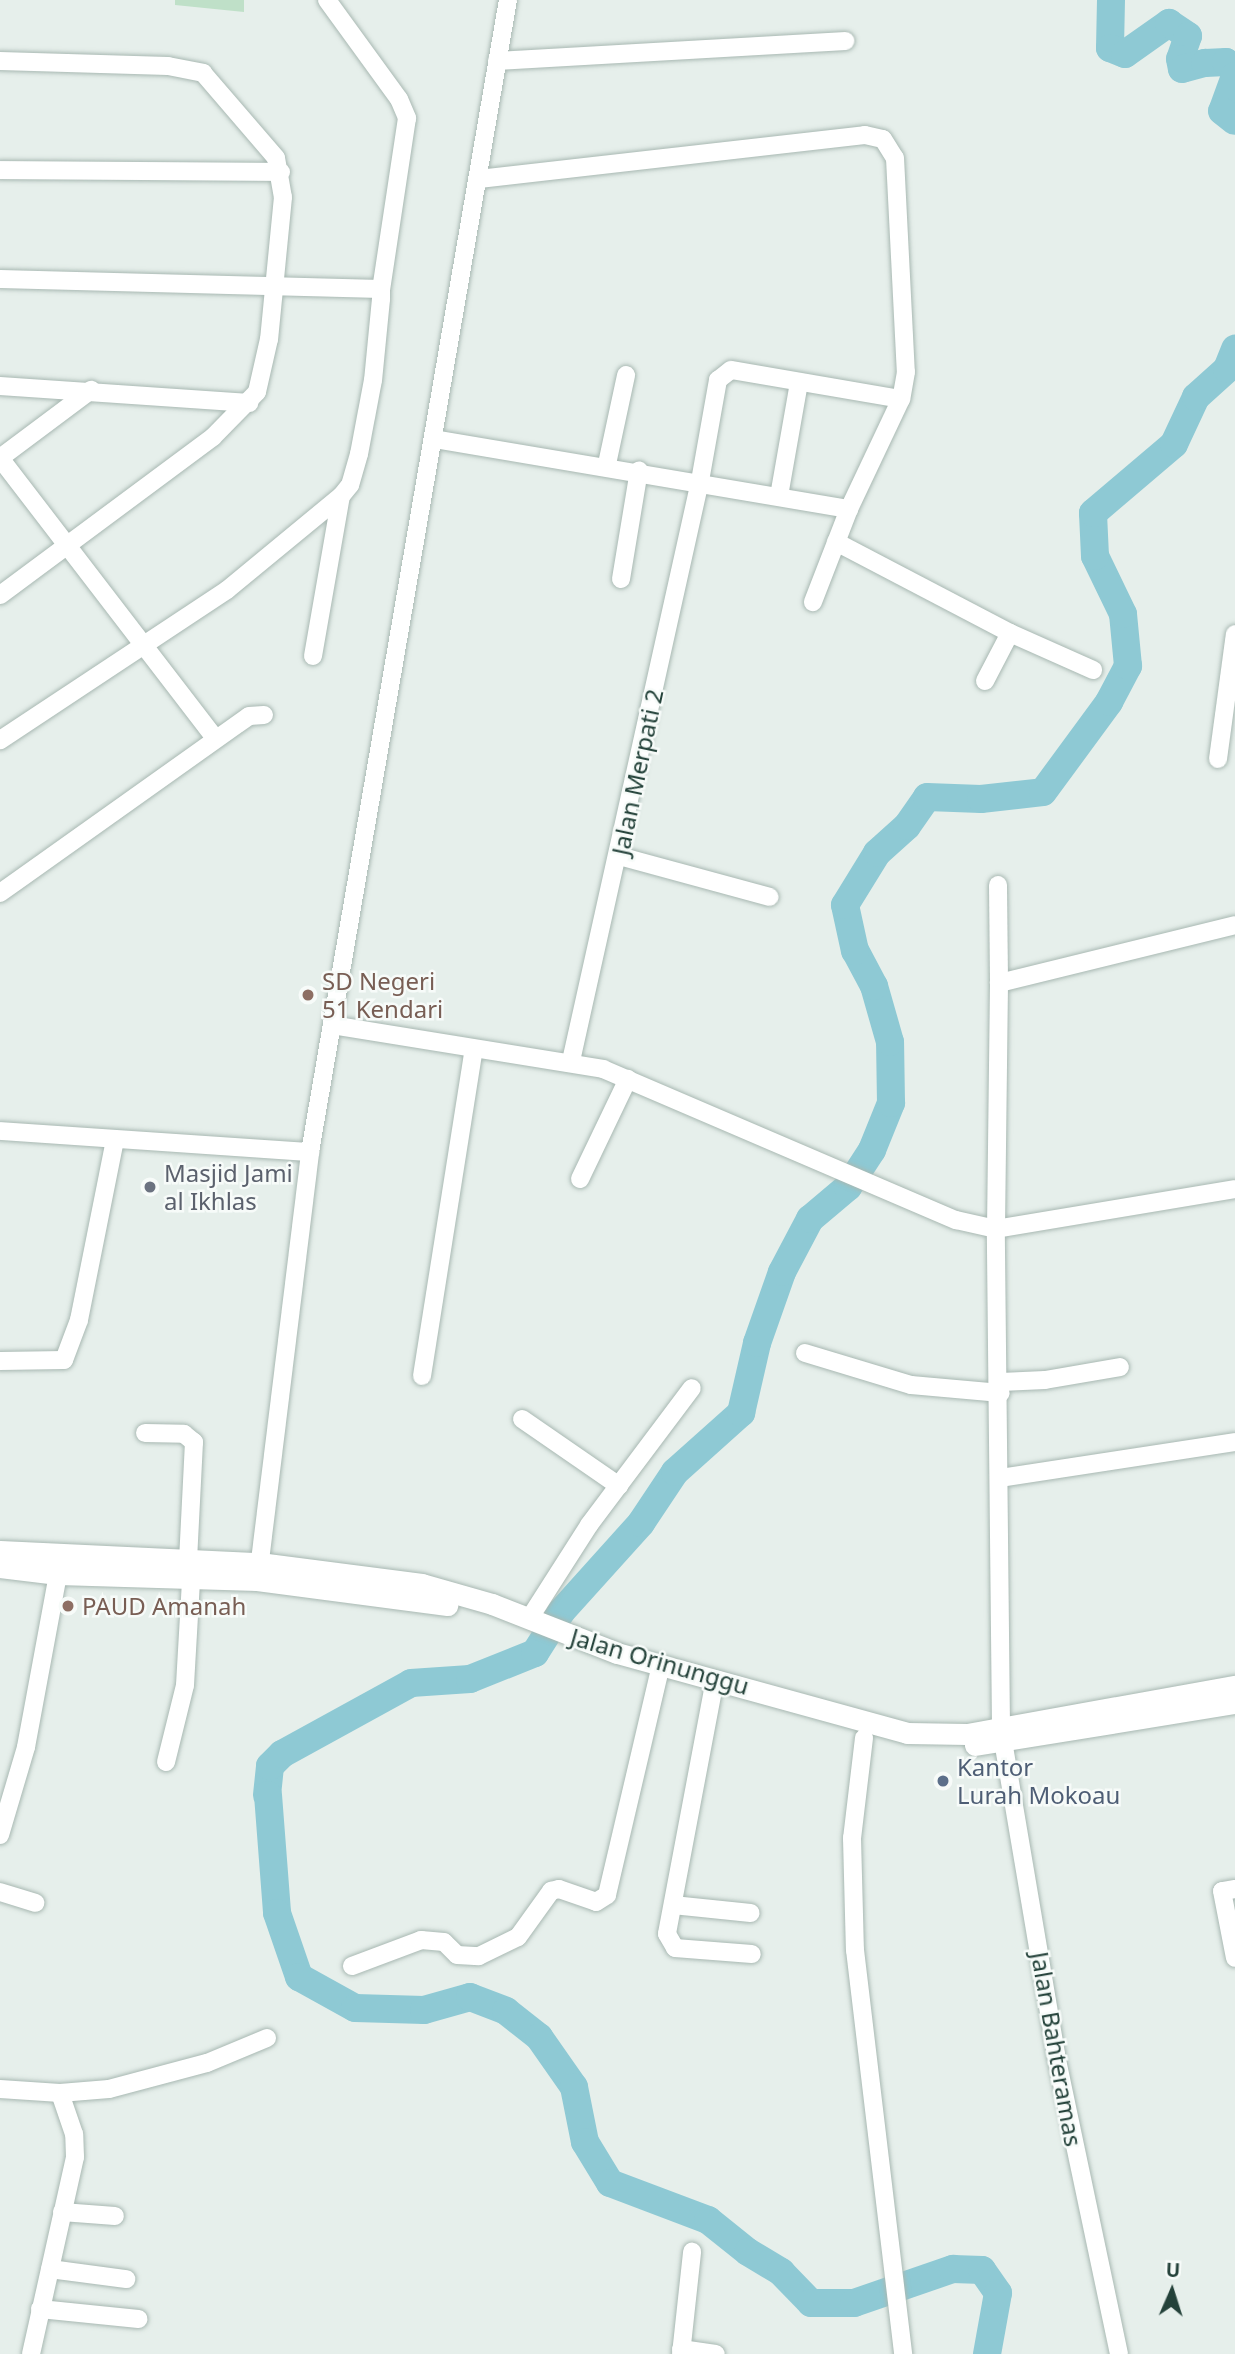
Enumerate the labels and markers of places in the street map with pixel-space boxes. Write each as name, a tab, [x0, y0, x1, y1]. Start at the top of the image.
place label: SD Negeri 51 Kendari	[322, 967, 443, 1023]
marker: SD Negeri 51 Kendari	[300, 987, 316, 1003]
place label: Masjid Jami al Ikhlas	[164, 1159, 293, 1215]
marker: Masjid Jami al Ikhlas	[142, 1179, 158, 1195]
place label: PAUD Amanah	[82, 1592, 246, 1620]
marker: PAUD Amanah	[60, 1598, 76, 1614]
place label: Kantor Lurah Mokoau	[957, 1753, 1120, 1809]
marker: Kantor Lurah Mokoau	[935, 1773, 951, 1789]

